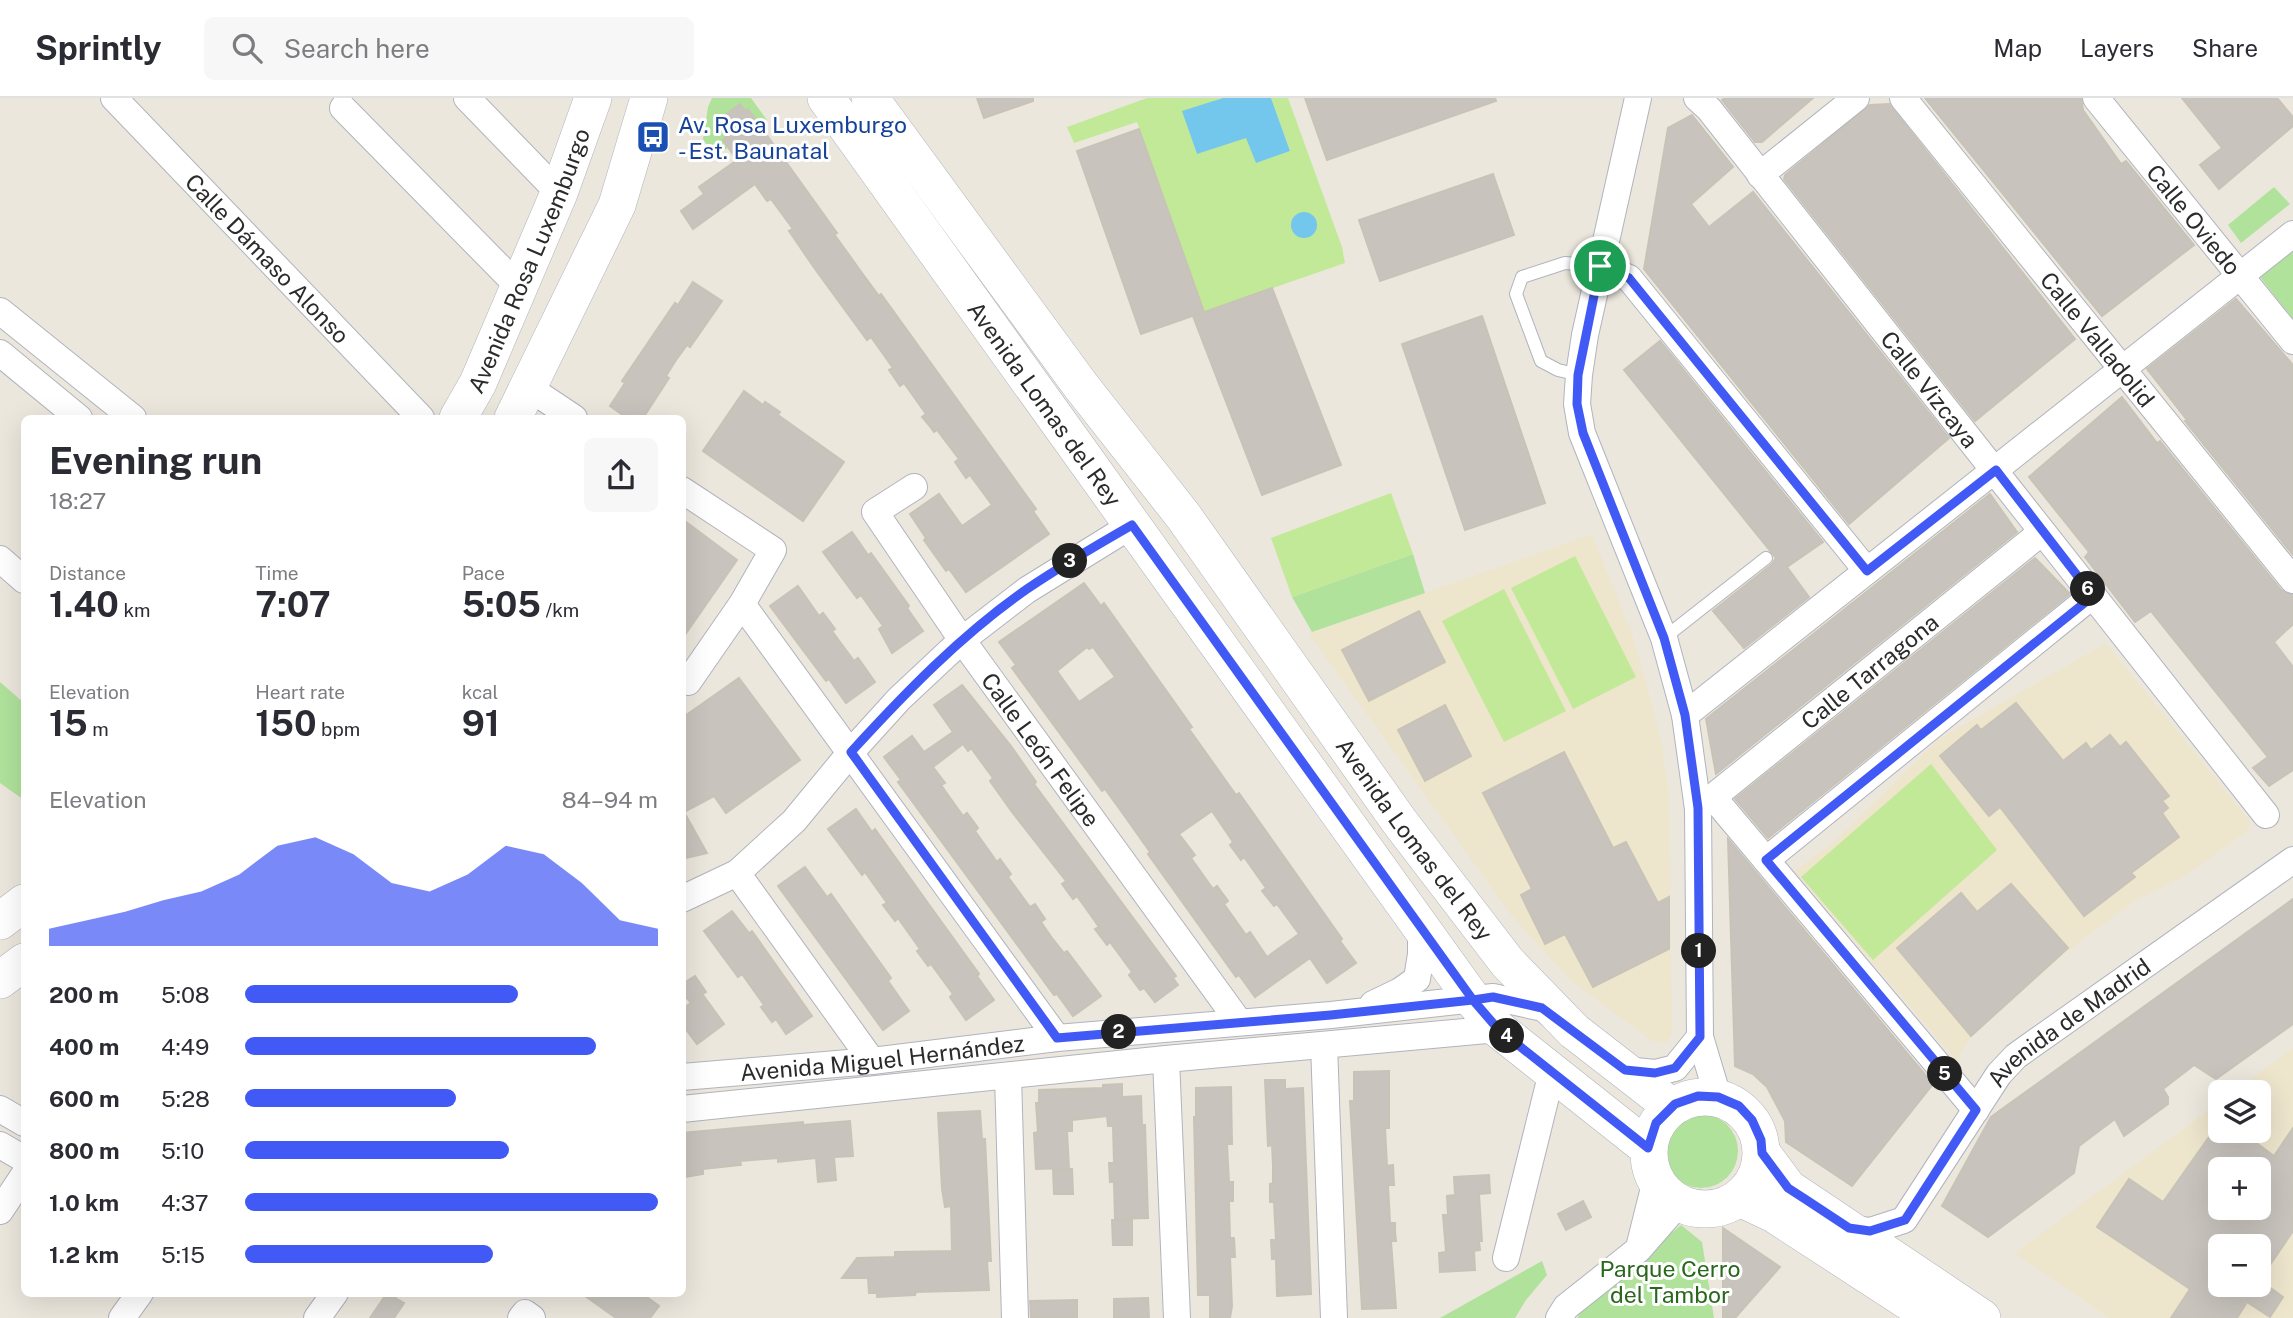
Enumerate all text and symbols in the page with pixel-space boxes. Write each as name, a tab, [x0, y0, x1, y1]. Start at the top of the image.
search box	[204, 17, 694, 80]
text: Sprintly	[35, 29, 162, 67]
icon: search	[228, 29, 266, 67]
text: Search here	[284, 33, 430, 64]
text: Map	[1993, 34, 2042, 62]
text: Layers	[2080, 34, 2154, 62]
text: Share	[2192, 34, 2258, 62]
place label: Av. Rosa Luxemburgo - Est. Baunatal	[678, 111, 907, 164]
bus stop icon: Av. Rosa Luxemburgo - Est. Baunatal	[634, 118, 672, 156]
street label: Avenida Rosa Luxemburgo	[462, 125, 595, 398]
street label: Calle Oviedo	[2142, 159, 2247, 280]
street label: Calle Dámaso Alonso	[180, 168, 355, 349]
pin	[1570, 236, 1630, 296]
icon: arrive	[1581, 247, 1619, 285]
street label: Calle Valladolid	[2035, 266, 2161, 412]
street label: Avenida Lomas del Rey	[963, 296, 1128, 511]
street label: Calle Vizcaya	[1876, 325, 1984, 453]
text: Evening run	[49, 438, 262, 483]
button: share	[584, 438, 658, 512]
text: 18:27	[49, 487, 106, 514]
pin: 3	[1052, 544, 1088, 578]
text: 3	[1063, 549, 1076, 571]
text: Distance	[49, 562, 126, 584]
text: Time	[255, 562, 299, 584]
text: Pace	[462, 562, 505, 584]
pin: 6	[2070, 572, 2106, 606]
text: 6	[2081, 577, 2094, 599]
text: 1.40	[49, 584, 119, 625]
text: 7:07	[255, 584, 331, 625]
text: 5:05	[462, 584, 541, 625]
text: km	[119, 599, 151, 621]
text: /km	[541, 599, 579, 621]
street label: Calle Tarragona	[1795, 608, 1943, 734]
street label: Calle León Felipe	[976, 667, 1106, 831]
text: Elevation	[49, 681, 130, 703]
text: Heart rate	[255, 681, 345, 703]
text: kcal	[462, 681, 498, 703]
text: 15	[49, 703, 88, 744]
text: 150	[255, 703, 317, 744]
text: 91	[462, 703, 500, 744]
text: m	[88, 718, 109, 740]
text: bpm	[317, 718, 360, 740]
street label: Avenida Lomas del Rey	[1331, 733, 1499, 946]
text: Elevation	[49, 786, 147, 813]
text: 84–94 m	[562, 786, 658, 813]
pin: 1	[1682, 934, 1716, 968]
text: 1	[1694, 939, 1703, 961]
street label: Avenida de Madrid	[1981, 952, 2155, 1091]
text: 200 m	[49, 981, 119, 1008]
text: 5:08	[161, 981, 210, 1008]
pin: 2	[1102, 1014, 1136, 1049]
pin: 4	[1490, 1018, 1524, 1054]
text: 2	[1112, 1020, 1125, 1042]
text: 4	[1500, 1024, 1513, 1046]
street label: Avenida Miguel Hernández	[739, 1029, 1026, 1086]
text: 400 m	[49, 1033, 119, 1060]
text: 4:49	[161, 1033, 209, 1060]
pin: 5	[1927, 1056, 1962, 1091]
text: 5	[1938, 1062, 1951, 1084]
map controls	[2208, 1080, 2271, 1297]
button: layers	[2208, 1080, 2271, 1143]
text: 600 m	[49, 1085, 119, 1112]
text: 5:28	[161, 1085, 210, 1112]
text: 800 m	[49, 1137, 120, 1164]
text: 5:10	[161, 1137, 204, 1164]
button: +	[2208, 1157, 2271, 1220]
text: 1.0 km	[49, 1189, 119, 1216]
text: 4:37	[161, 1189, 209, 1216]
button: −	[2208, 1234, 2271, 1297]
text: 1.2 km	[49, 1241, 119, 1268]
text: 5:15	[161, 1241, 205, 1268]
park label: Parque Cerro del Tambor	[1599, 1255, 1741, 1308]

